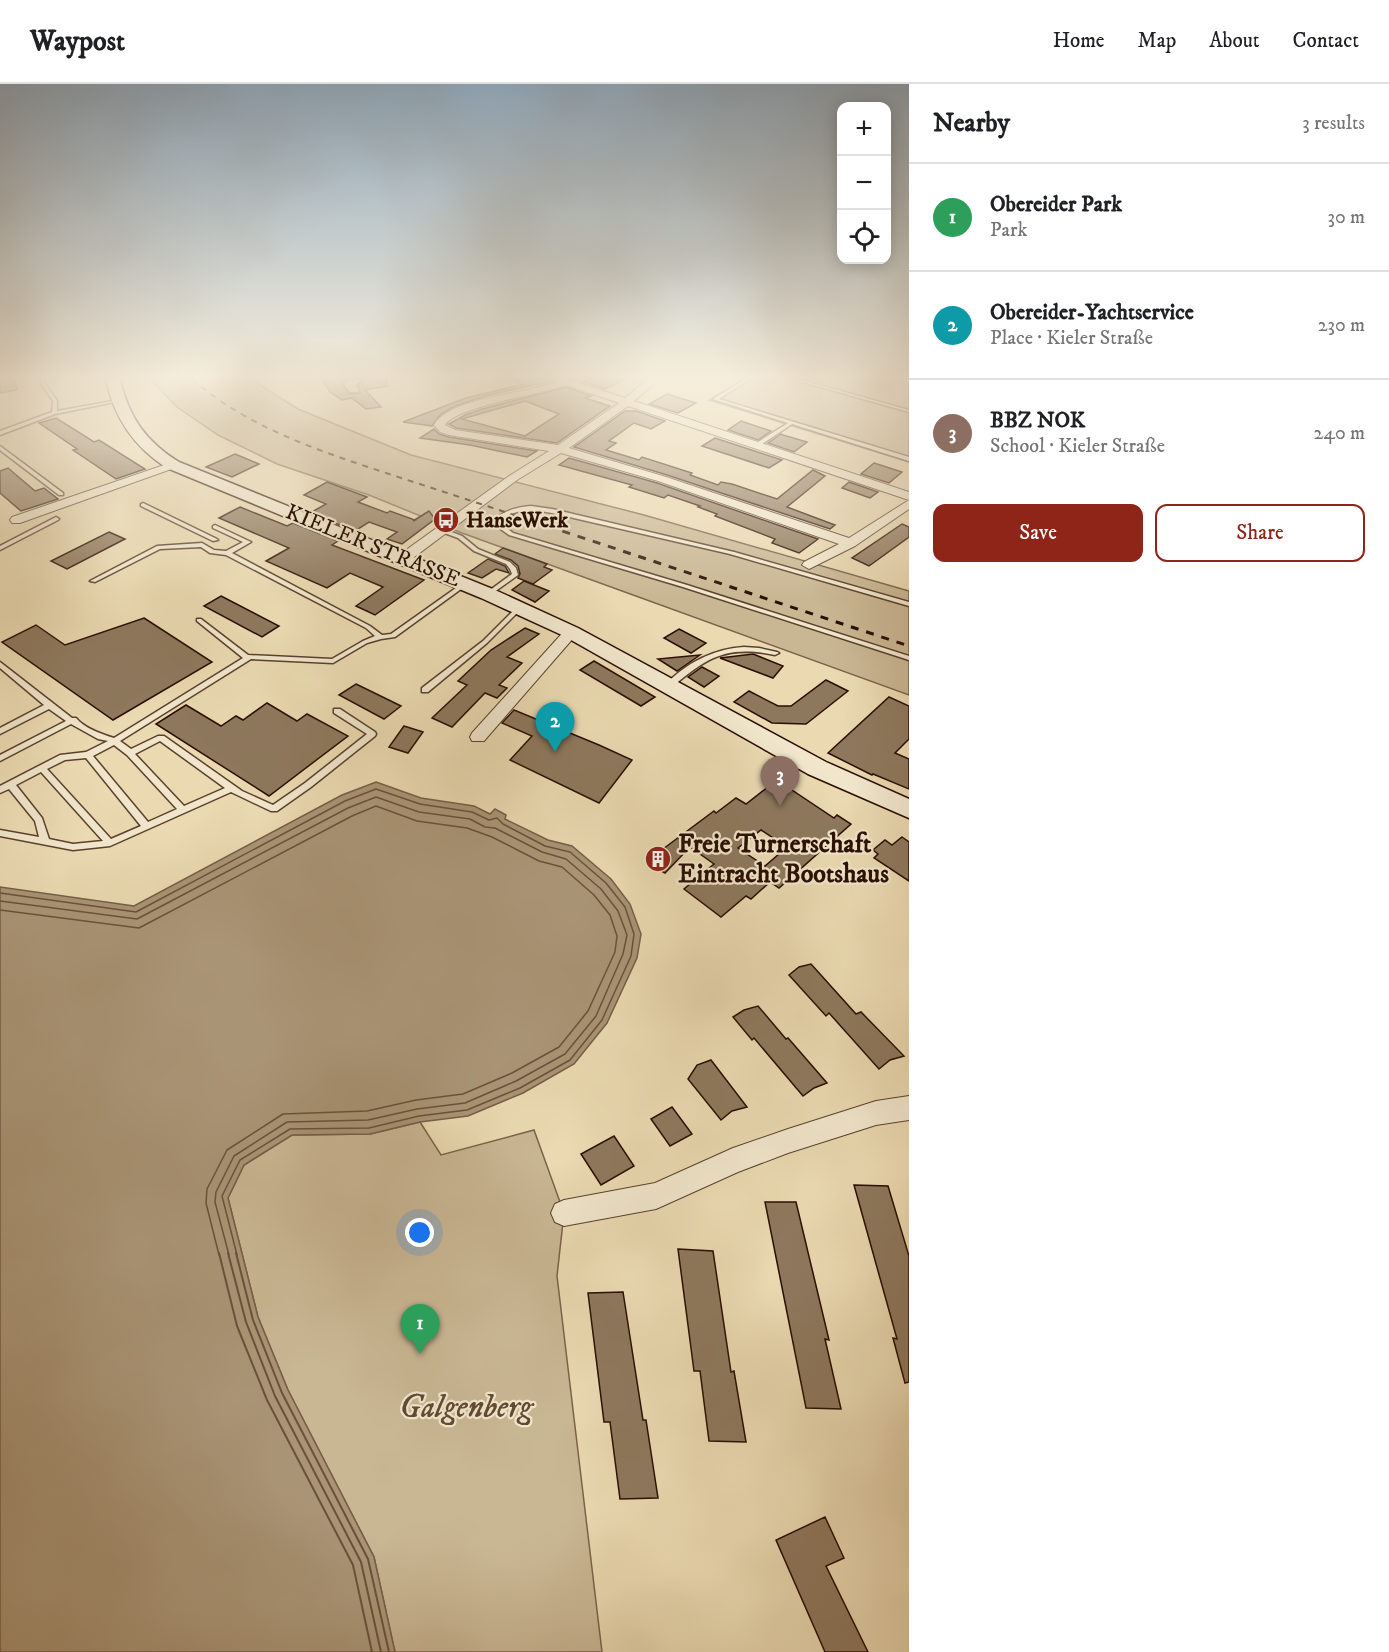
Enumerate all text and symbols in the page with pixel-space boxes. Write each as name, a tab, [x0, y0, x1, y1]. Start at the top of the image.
text: Waypost	[30, 24, 125, 59]
text: Home	[1053, 28, 1105, 54]
text: Map	[1138, 28, 1176, 54]
text: About	[1209, 28, 1260, 54]
text: Contact	[1293, 28, 1359, 54]
map controls	[837, 102, 891, 264]
button: +	[837, 102, 891, 156]
text: Nearby	[933, 107, 1010, 140]
text: 3 results	[1302, 111, 1365, 136]
button: −	[837, 156, 891, 210]
text: Obereider Park	[990, 191, 1122, 218]
text: 1	[949, 205, 956, 230]
text: 30 m	[1327, 205, 1365, 230]
button: locate	[837, 210, 891, 264]
text: Park	[990, 218, 1027, 243]
text: Obereider-Yachtservice	[990, 299, 1194, 326]
text: 2	[948, 313, 957, 338]
text: 230 m	[1318, 313, 1365, 338]
text: Place · Kieler Straße	[990, 326, 1153, 351]
text: BBZ NOK	[990, 407, 1085, 434]
text: 3	[949, 421, 956, 446]
text: 240 m	[1314, 421, 1365, 446]
text: School · Kieler Straße	[990, 434, 1165, 459]
street label: KIELER STRASSE	[282, 499, 464, 593]
button: Save	[933, 504, 1143, 562]
button: Share	[1155, 504, 1365, 562]
bus stop icon: HanseWerk	[431, 505, 461, 535]
place label: HanseWerk	[466, 507, 569, 534]
pin: 2	[536, 702, 574, 752]
pin: 3	[760, 756, 800, 806]
place label: Freie Turnerschaft Eintracht Bootshaus	[678, 828, 889, 891]
building icon: Freie Turnerschaft Eintracht Bootshaus	[643, 844, 673, 874]
your location	[405, 1218, 434, 1247]
pin: 1	[400, 1304, 440, 1354]
park label: Galgenberg	[400, 1388, 535, 1428]

